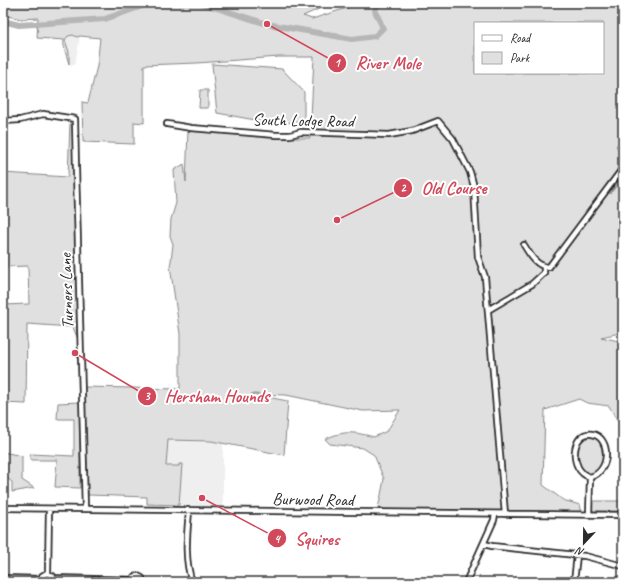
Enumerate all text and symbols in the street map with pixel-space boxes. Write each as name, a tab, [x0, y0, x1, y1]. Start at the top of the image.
legend	[474, 22, 604, 74]
text: Road	[510, 30, 532, 46]
callout: River Mole	[327, 48, 428, 78]
text: Park	[510, 50, 531, 66]
text: River Mole	[355, 52, 423, 74]
text: 1	[334, 55, 341, 71]
street label: South Lodge Road	[252, 109, 357, 132]
callout: Old Course	[393, 173, 494, 203]
text: Old Course	[422, 177, 488, 199]
text: 2	[400, 180, 407, 196]
street label: Turners Lane	[55, 252, 78, 329]
callout: Hersham Hounds	[137, 381, 278, 411]
text: Hersham Hounds	[165, 385, 271, 407]
text: 3	[144, 388, 151, 404]
street label: Burwood Road	[272, 488, 356, 511]
callout: Squires	[267, 523, 347, 553]
north arrow	[564, 523, 604, 563]
text: Squires	[295, 528, 341, 550]
text: 4	[274, 531, 281, 547]
text: N	[572, 544, 586, 560]

